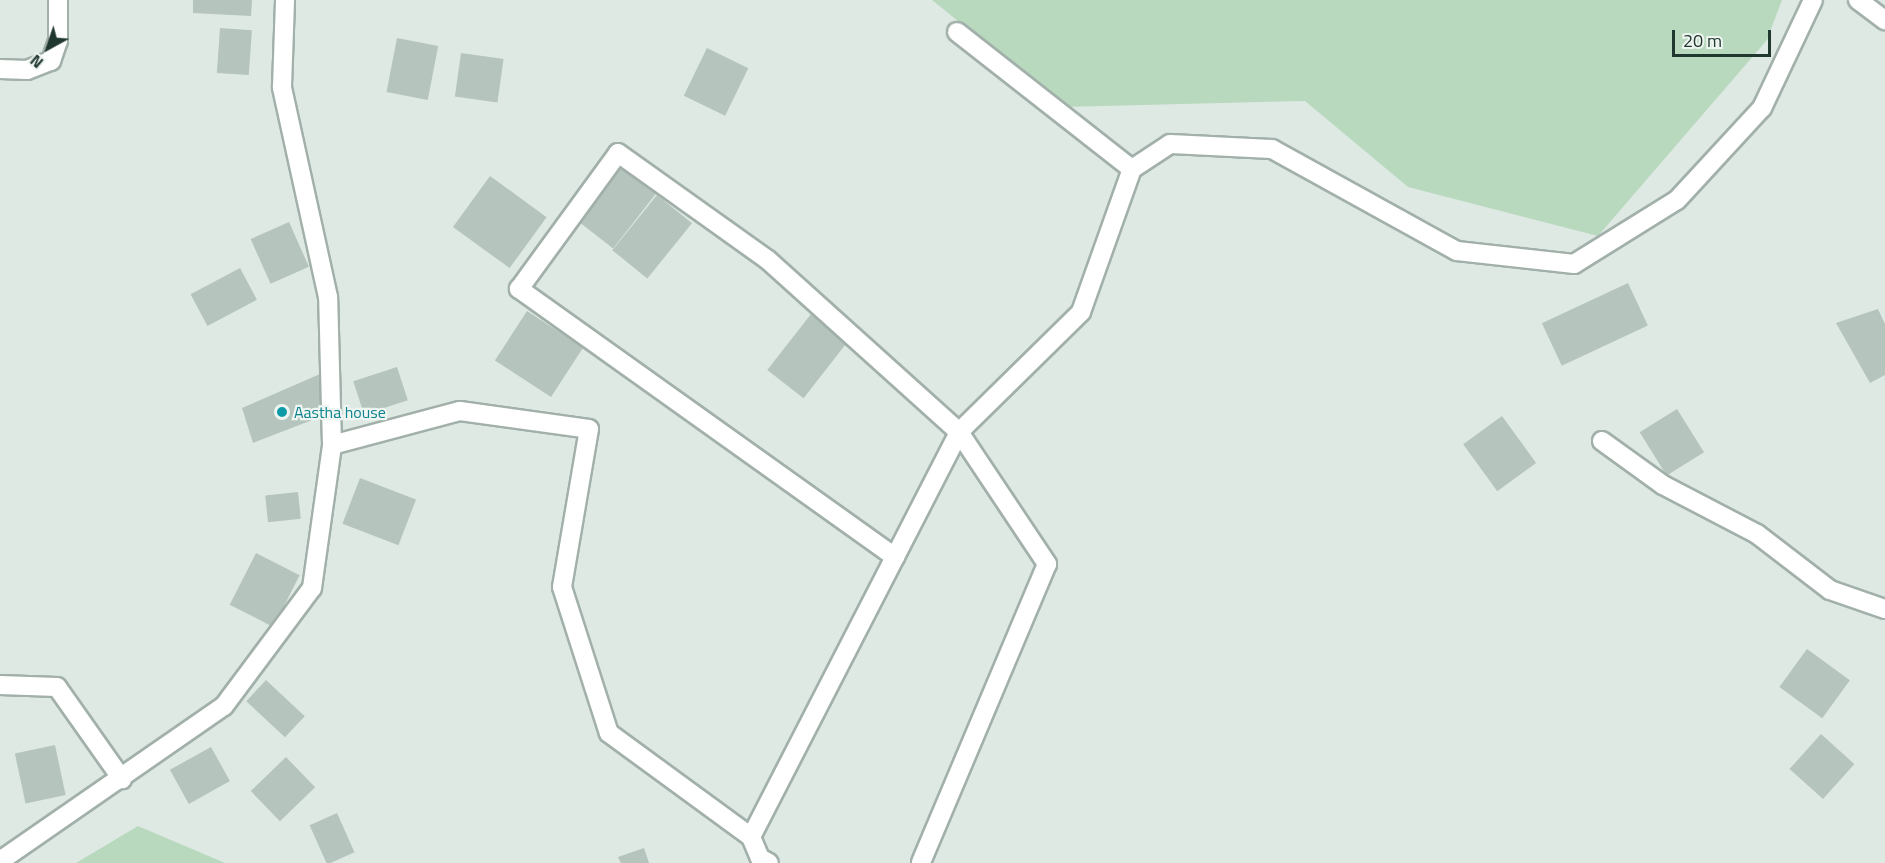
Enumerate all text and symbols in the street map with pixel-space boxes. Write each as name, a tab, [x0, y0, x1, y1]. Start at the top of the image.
north arrow	[18, 18, 78, 78]
scale bar	[1675, 18, 1774, 56]
text: 20 m	[1683, 27, 1722, 54]
text: N	[24, 49, 48, 75]
place label: Aastha house	[294, 402, 386, 422]
marker: Aastha house	[275, 405, 289, 419]

